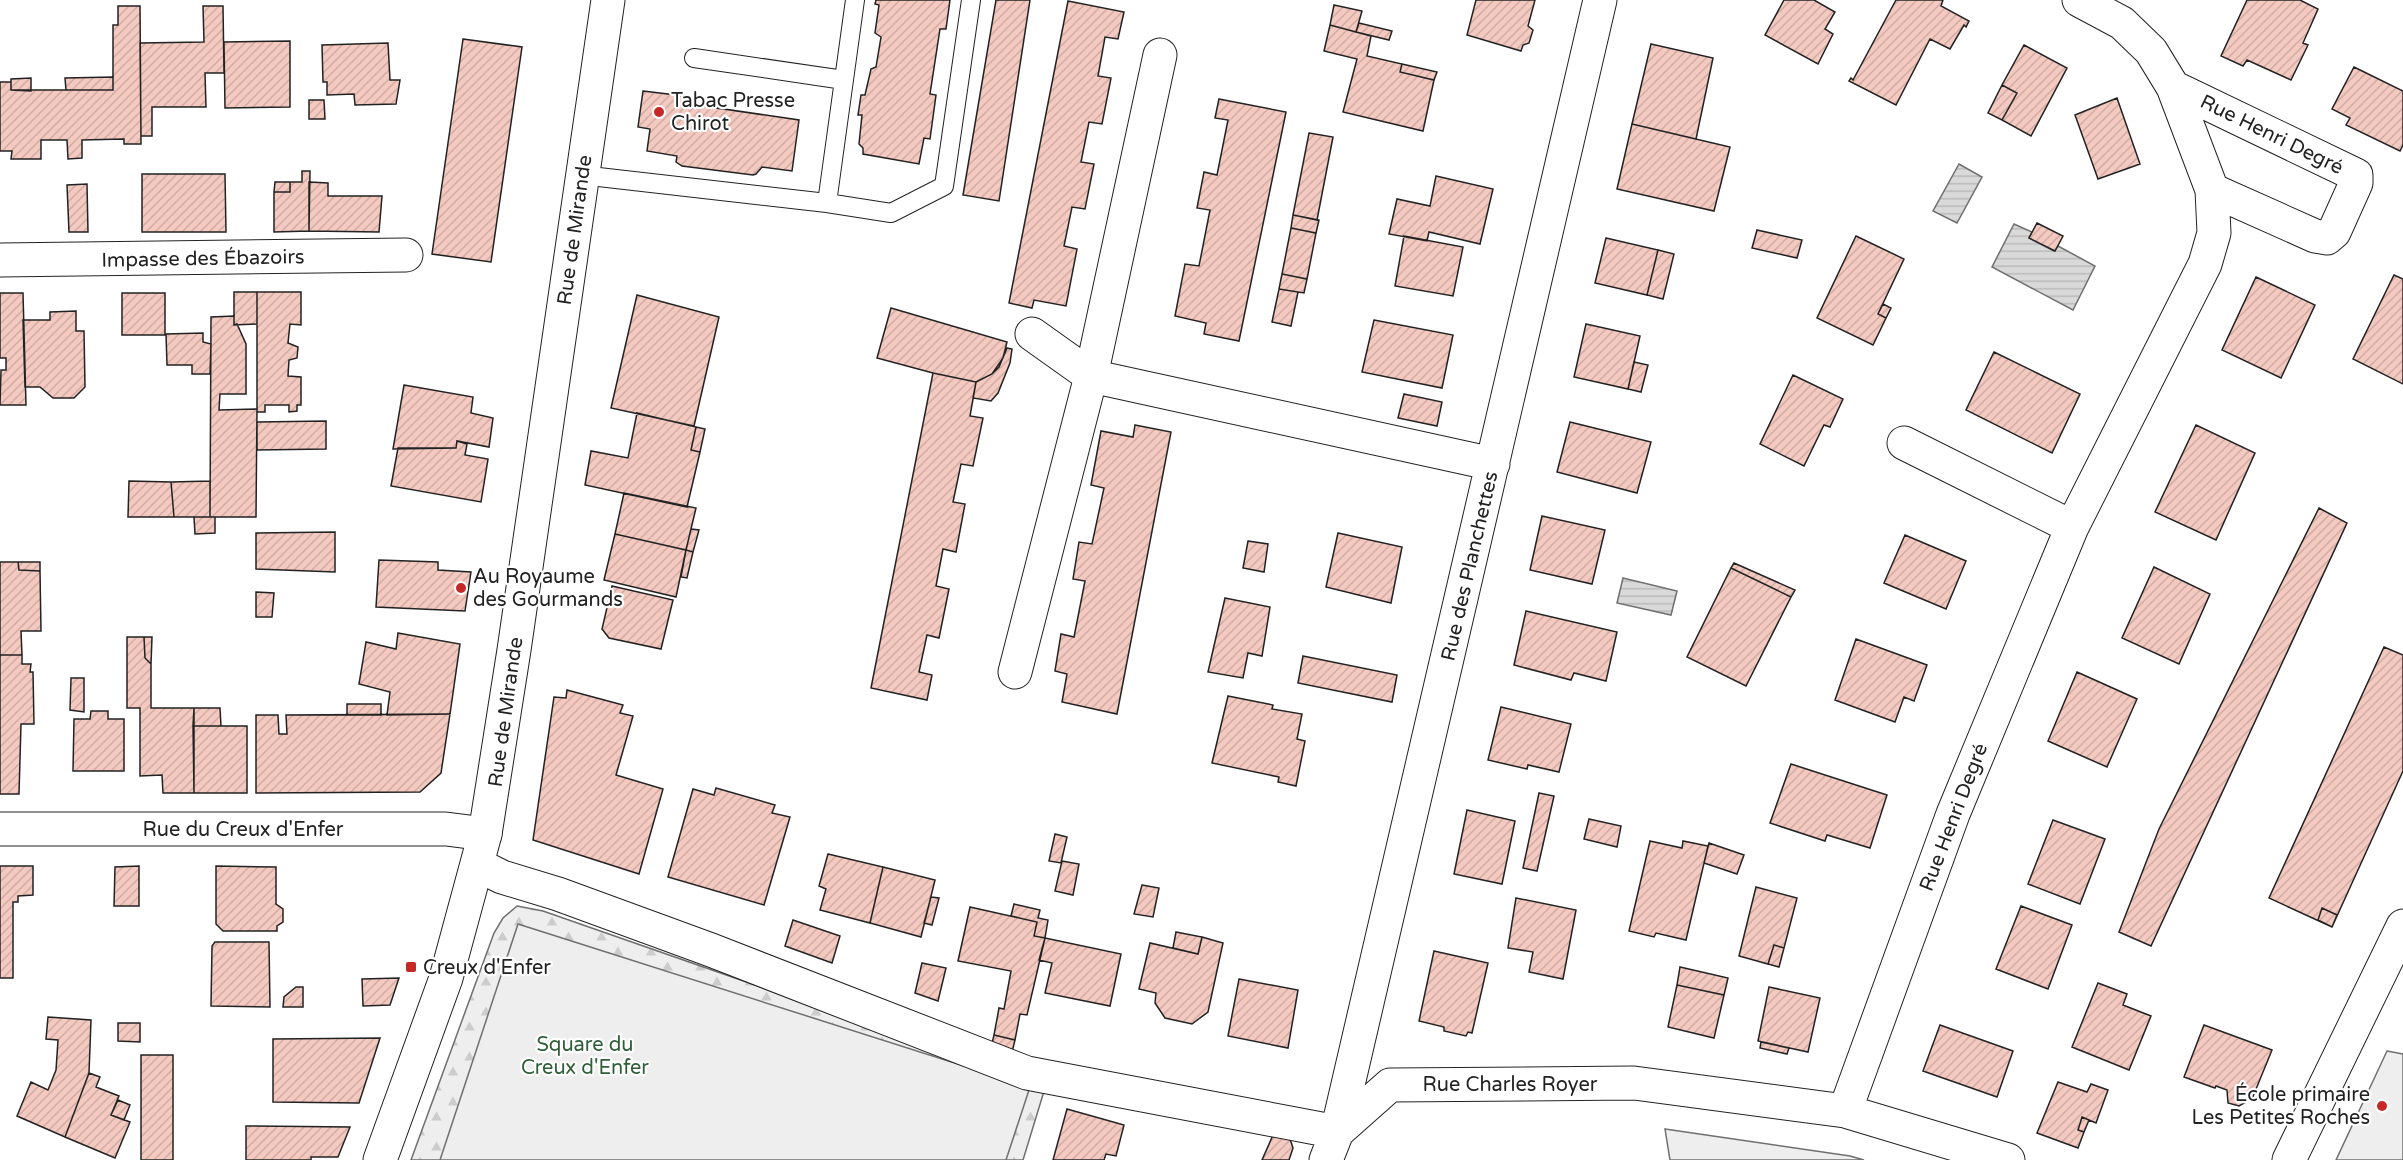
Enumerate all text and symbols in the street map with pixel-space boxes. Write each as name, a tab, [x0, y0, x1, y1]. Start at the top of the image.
place label: Tabac Presse Chirot	[671, 89, 795, 136]
street label: Rue Henri Degré	[2196, 90, 2347, 180]
marker: Tabac Presse Chirot	[652, 105, 666, 119]
street label: Rue de Mirande	[553, 154, 597, 307]
street label: Impasse des Ébazoirs	[101, 244, 305, 273]
street label: Rue des Planchettes	[1437, 469, 1503, 663]
place label: Au Royaume des Gourmands	[473, 565, 623, 612]
marker: Au Royaume des Gourmands	[454, 581, 468, 595]
street label: Rue de Mirande	[484, 636, 528, 789]
street label: Rue Henri Degré	[1915, 740, 1993, 895]
street label: Rue du Creux d'Enfer	[143, 818, 344, 842]
place label: Creux d'Enfer	[423, 956, 551, 980]
marker: Creux d'Enfer	[404, 960, 418, 974]
park label: Square du Creux d'Enfer	[521, 1033, 649, 1080]
street label: Rue Charles Royer	[1423, 1073, 1598, 1097]
place label: École primaire Les Petites Roches	[2191, 1082, 2370, 1130]
marker: École primaire Les Petites Roches	[2375, 1099, 2389, 1113]

